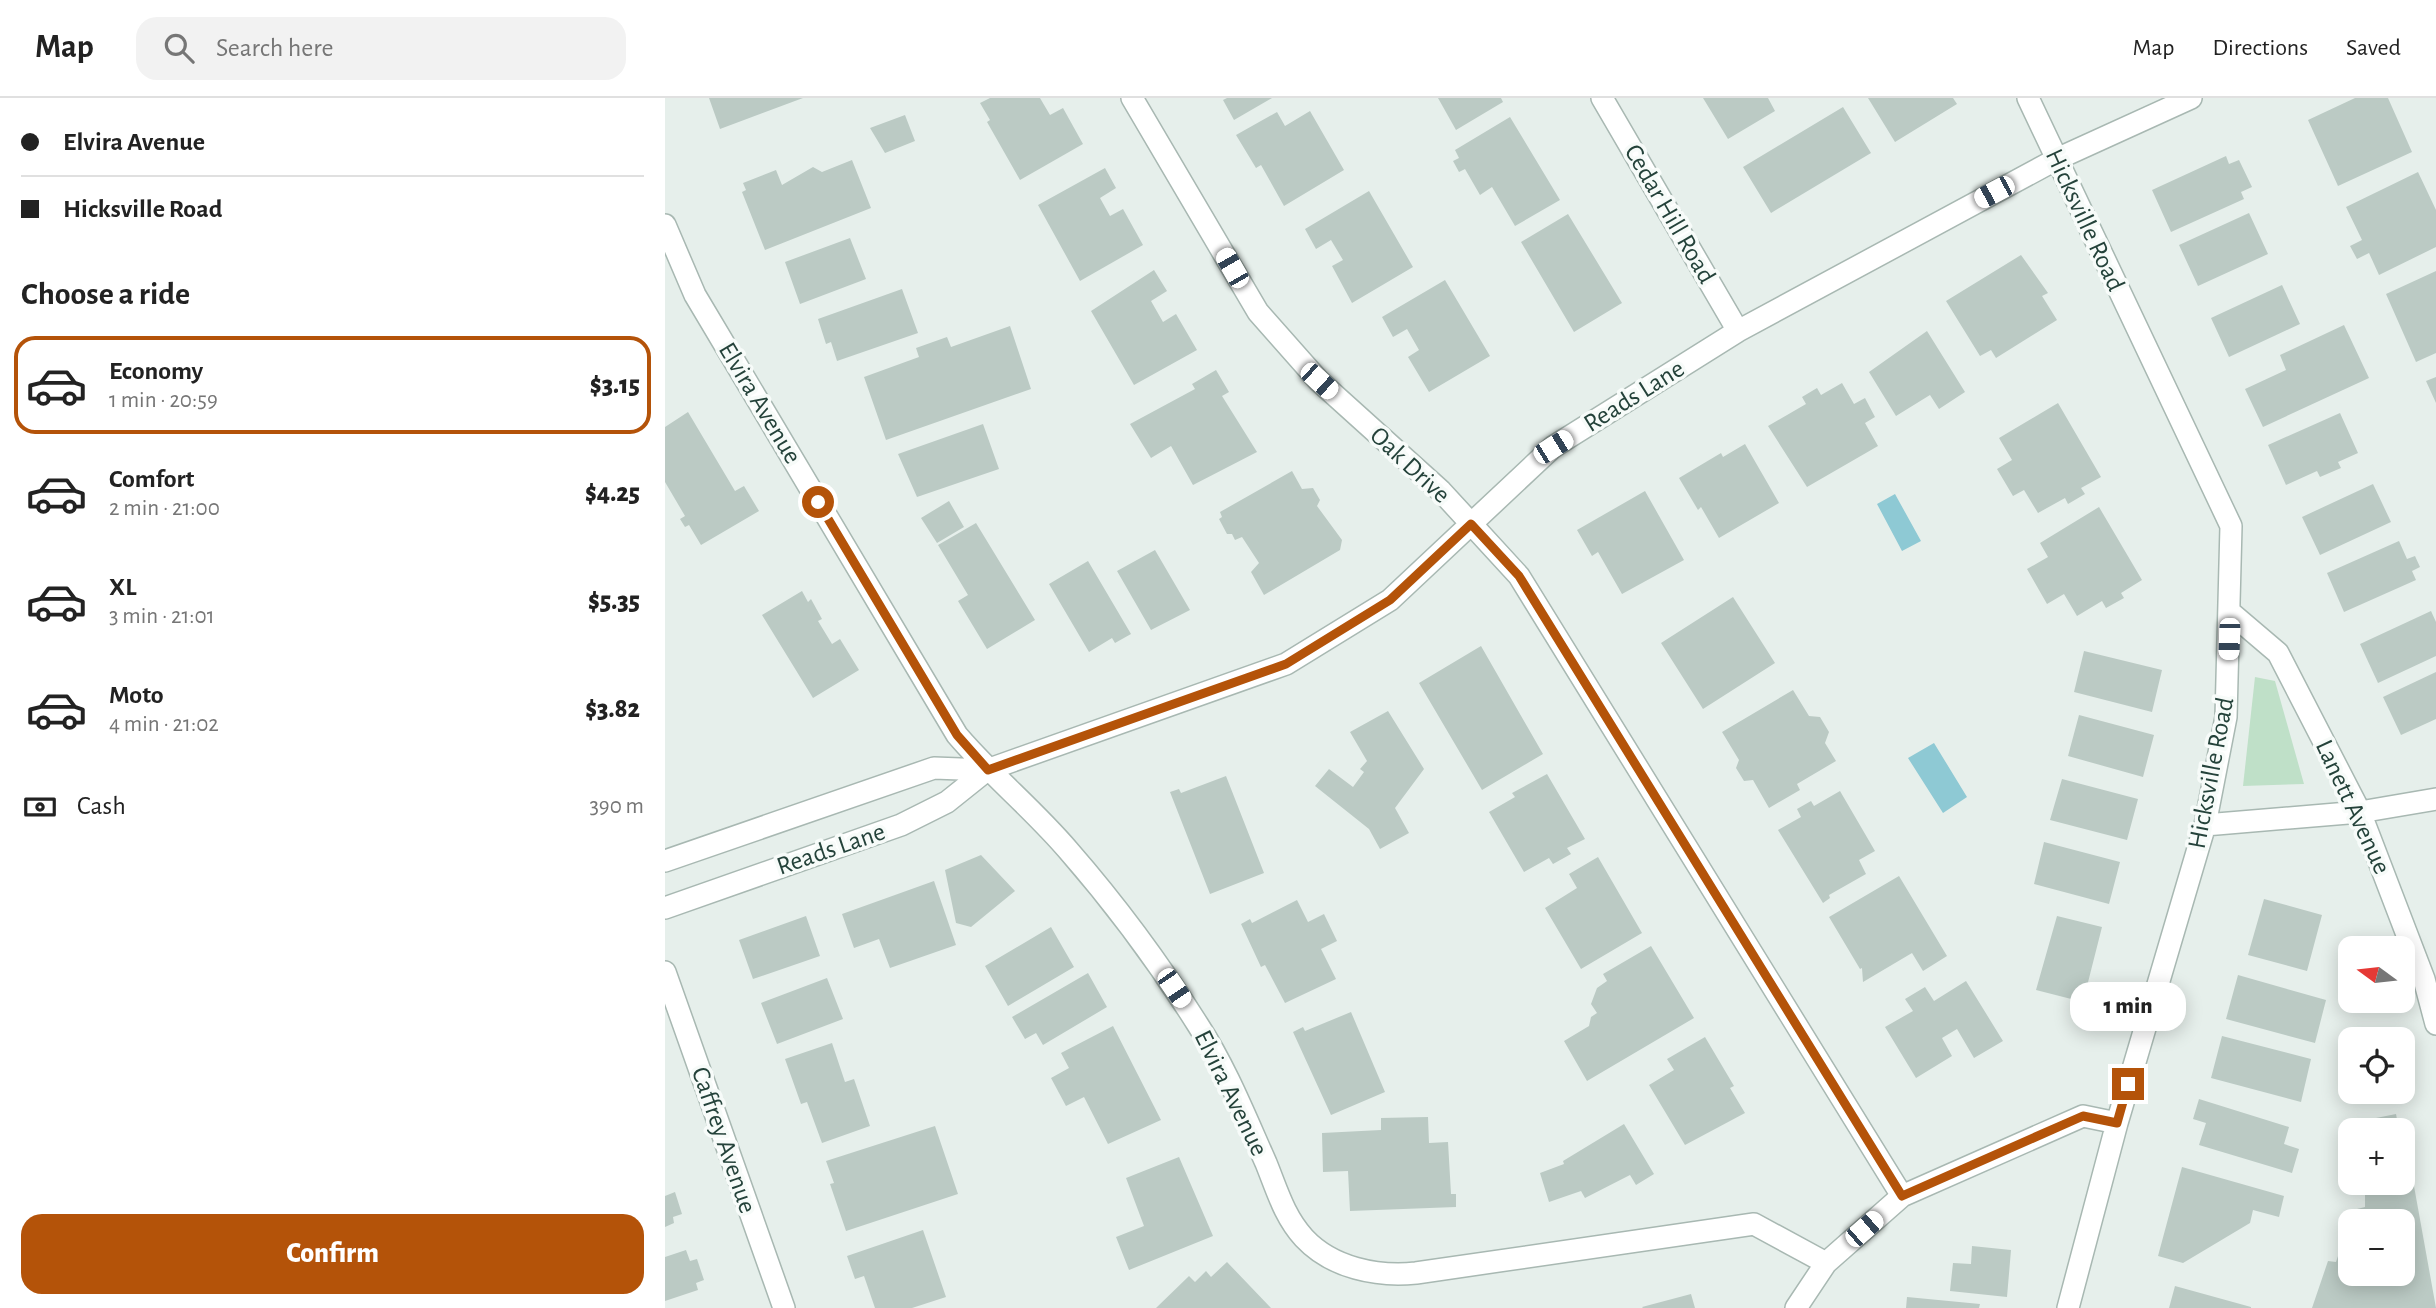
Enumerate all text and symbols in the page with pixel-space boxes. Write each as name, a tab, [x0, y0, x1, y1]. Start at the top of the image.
search box	[136, 17, 626, 80]
icon: search	[160, 29, 198, 67]
text: Map	[35, 31, 94, 64]
text: Search here	[216, 35, 334, 61]
text: Map	[2132, 36, 2174, 60]
text: Directions	[2212, 36, 2308, 60]
text: Saved	[2346, 36, 2401, 60]
text: Elvira Avenue	[63, 129, 205, 155]
street label: Cedar Hill Road	[1620, 140, 1720, 288]
street label: Hicksville Road	[2041, 145, 2129, 295]
car	[1971, 173, 2018, 211]
text: Hicksville Road	[63, 196, 222, 222]
car	[1213, 245, 1252, 291]
text: Choose a ride	[21, 278, 190, 310]
street label: Elvira Avenue	[714, 338, 806, 468]
icon: car	[25, 354, 88, 417]
street label: Reads Lane	[1579, 355, 1689, 437]
text: Economy	[109, 358, 203, 384]
car	[1297, 359, 1342, 403]
text: $3.15	[590, 372, 640, 398]
text: 1 min · 20:59	[109, 389, 218, 412]
street label: Oak Drive	[1365, 422, 1455, 508]
car	[1530, 427, 1577, 467]
icon: car	[25, 462, 88, 525]
text: Comfort	[109, 466, 194, 492]
text: $4.25	[585, 480, 640, 506]
route start	[802, 486, 834, 518]
text: 2 min · 21:00	[109, 497, 220, 520]
icon: car	[25, 570, 88, 633]
text: XL	[109, 574, 136, 600]
text: $5.35	[588, 588, 640, 614]
text: 3 min · 21:01	[109, 605, 215, 628]
car	[2218, 618, 2241, 660]
icon: car	[25, 678, 88, 741]
text: Moto	[109, 682, 164, 708]
street label: Hicksville Road	[2184, 695, 2238, 851]
text: $3.82	[585, 696, 640, 722]
text: 4 min · 21:02	[109, 713, 219, 736]
street label: Lanett Avenue	[2311, 736, 2395, 878]
icon: cash	[21, 788, 59, 826]
text: Cash	[77, 793, 126, 819]
text: 390 m	[589, 795, 644, 818]
street label: Reads Lane	[773, 818, 889, 880]
north arrow	[2338, 936, 2415, 1013]
map controls	[2338, 936, 2415, 1286]
car	[1154, 965, 1195, 1011]
callout: 1 min	[2070, 982, 2186, 1032]
text: 1 min	[2104, 995, 2152, 1018]
street label: Elvira Avenue	[1189, 1026, 1273, 1160]
button: locate	[2338, 1027, 2415, 1104]
street label: Caffrey Avenue	[687, 1064, 761, 1216]
route end	[2112, 1068, 2144, 1100]
button: +	[2338, 1118, 2415, 1195]
car	[1842, 1207, 1887, 1251]
button: −	[2338, 1209, 2415, 1286]
button: Confirm	[21, 1214, 644, 1294]

